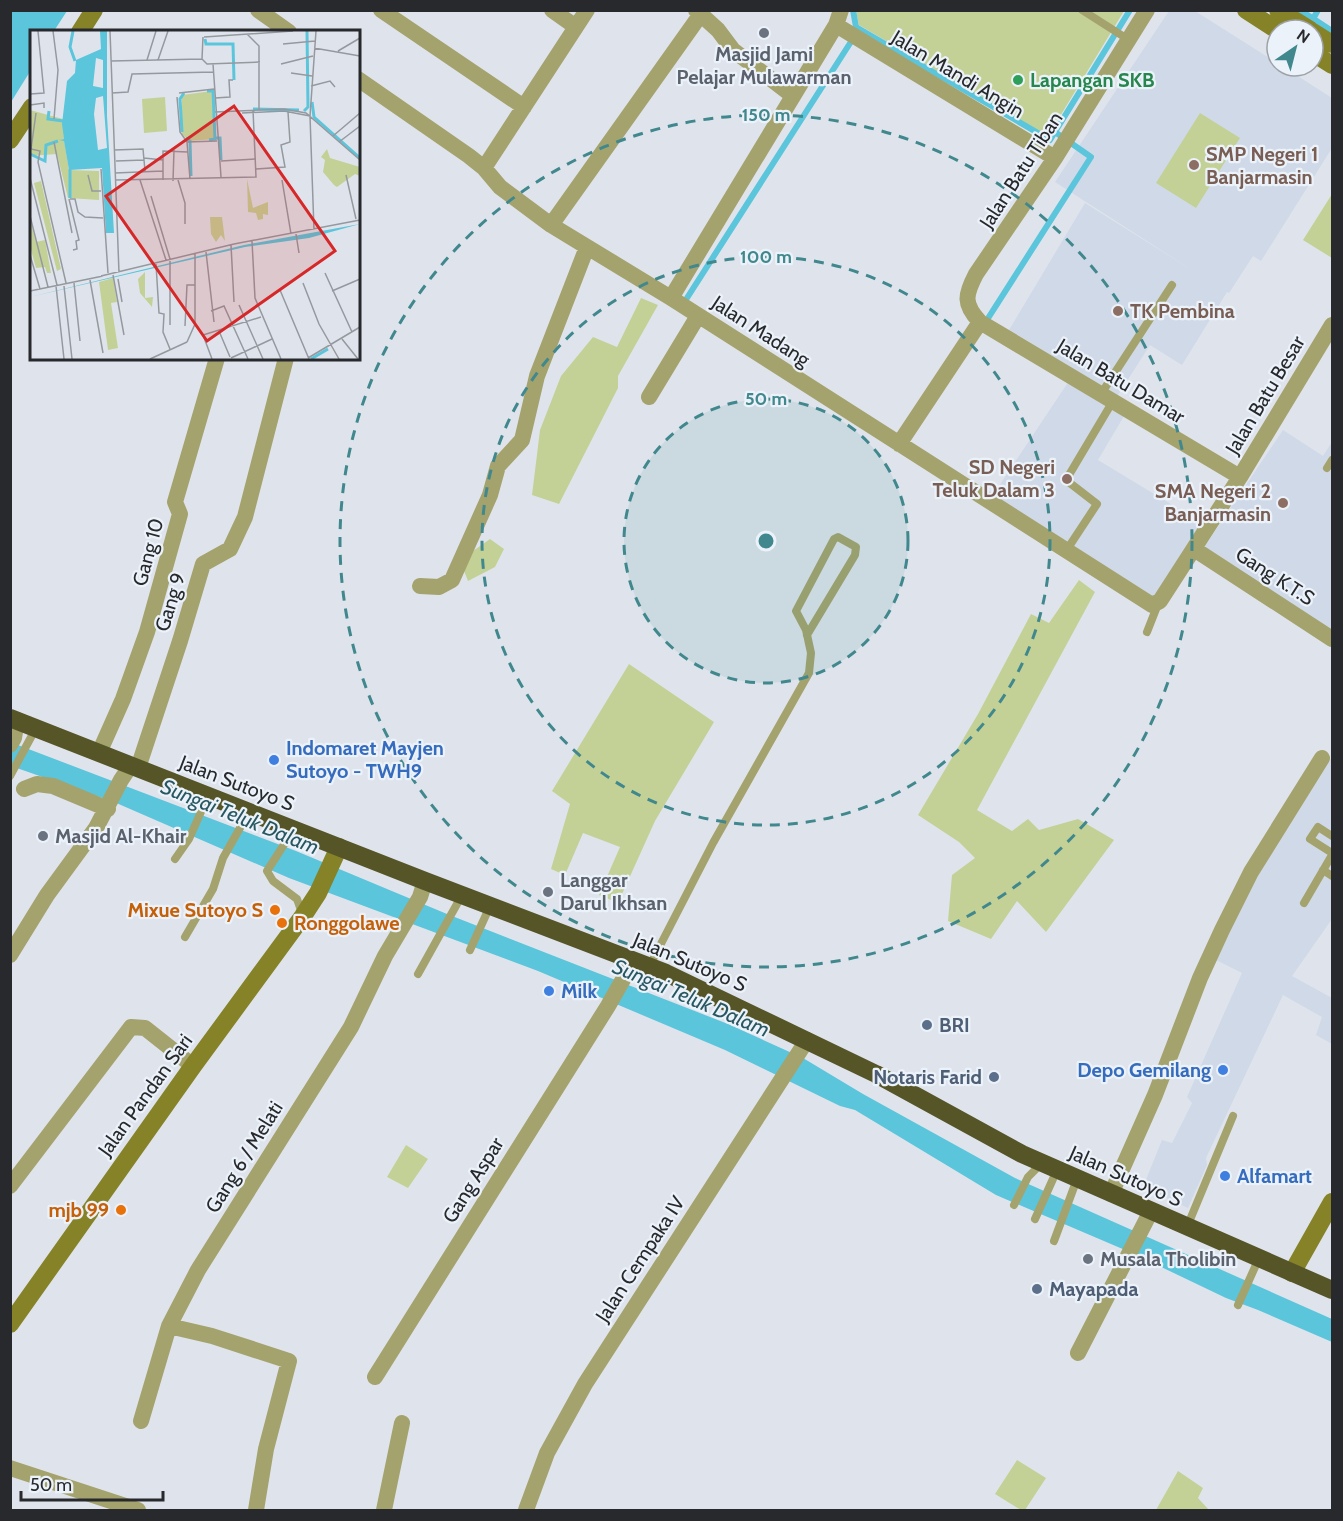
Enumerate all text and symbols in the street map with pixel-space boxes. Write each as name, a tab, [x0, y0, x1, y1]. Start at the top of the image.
north arrow	[1265, 18, 1325, 78]
street label: Jalan Mandi Angin	[886, 24, 1029, 123]
text: N	[1293, 25, 1313, 47]
marker: Masjid Jami Pelajar Mulawarman	[757, 26, 771, 40]
inset map	[30, 30, 360, 360]
place label: Masjid Jami Pelajar Mulawarman	[677, 42, 851, 89]
place label: Lapangan SKB	[1030, 68, 1155, 92]
marker: Lapangan SKB	[1011, 73, 1025, 87]
text: 150 m	[742, 104, 790, 126]
street label: Jalan Batu Tiban	[974, 107, 1068, 234]
place label: SMP Negeri 1 Banjarmasin	[1206, 142, 1318, 189]
marker: SMP Negeri 1 Banjarmasin	[1187, 158, 1201, 172]
text: 100 m	[740, 246, 792, 268]
street label: Jalan Madang	[707, 290, 815, 372]
place label: TK Pembina	[1130, 299, 1235, 323]
marker: TK Pembina	[1111, 304, 1125, 318]
street label: Jalan Batu Besar	[1220, 331, 1310, 459]
street label: Jalan Batu Damar	[1052, 333, 1190, 429]
text: 50 m	[745, 388, 787, 410]
place label: SD Negeri Teluk Dalam 3	[933, 455, 1055, 502]
marker: SD Negeri Teluk Dalam 3	[1060, 472, 1074, 486]
place label: SMA Negeri 2 Banjarmasin	[1155, 479, 1271, 526]
marker: SMA Negeri 2 Banjarmasin	[1276, 496, 1290, 510]
street label: Gang 10	[127, 515, 169, 589]
centre of rings	[756, 531, 776, 551]
street label: Gang K.T.S	[1231, 542, 1319, 610]
street label: Gang 9	[150, 570, 190, 634]
place label: Indomaret Mayjen Sutoyo - TWH9	[286, 736, 444, 783]
street label: Jalan Sutoyo S	[175, 750, 298, 816]
marker: Indomaret Mayjen Sutoyo - TWH9	[267, 753, 281, 767]
water label: Sungai Teluk Dalam	[158, 774, 323, 860]
place label: Masjid Al-Khair	[55, 824, 187, 848]
marker: Masjid Al-Khair	[36, 829, 50, 843]
place label: Langgar Darul Ikhsan	[560, 868, 667, 915]
marker: Langgar Darul Ikhsan	[541, 885, 555, 899]
place label: Mixue Sutoyo S	[128, 898, 263, 922]
marker: Mixue Sutoyo S	[268, 903, 282, 917]
place label: Ronggolawe	[294, 911, 400, 935]
marker: Ronggolawe	[275, 916, 289, 930]
street label: Jalan Sutoyo S	[629, 927, 751, 997]
water label: Sungai Teluk Dalam	[609, 953, 773, 1042]
place label: Milk	[561, 979, 598, 1003]
marker: Milk	[542, 984, 556, 998]
place label: BRI	[939, 1013, 970, 1037]
marker: BRI	[920, 1018, 934, 1032]
street label: Jalan Pandan Sari	[92, 1029, 197, 1161]
place label: Depo Gemilang	[1077, 1058, 1211, 1082]
marker: Depo Gemilang	[1216, 1063, 1230, 1077]
place label: Notaris Farid	[873, 1065, 982, 1089]
marker: Notaris Farid	[987, 1070, 1001, 1084]
street label: Gang 6 / Melati	[200, 1097, 288, 1217]
street label: Gang Aspar	[437, 1132, 509, 1227]
street label: Jalan Sutoyo S	[1065, 1140, 1186, 1212]
place label: Alfamart	[1237, 1164, 1312, 1188]
marker: Alfamart	[1218, 1169, 1232, 1183]
street label: Jalan Cempaka IV	[590, 1191, 690, 1327]
place label: mjb 99	[48, 1198, 109, 1222]
marker: mjb 99	[114, 1203, 128, 1217]
place label: Musala Tholibin	[1100, 1247, 1236, 1271]
marker: Musala Tholibin	[1081, 1252, 1095, 1266]
place label: Mayapada	[1049, 1277, 1138, 1301]
marker: Mayapada	[1030, 1282, 1044, 1296]
scale bar	[21, 1464, 164, 1502]
text: 50 m	[30, 1474, 72, 1496]

